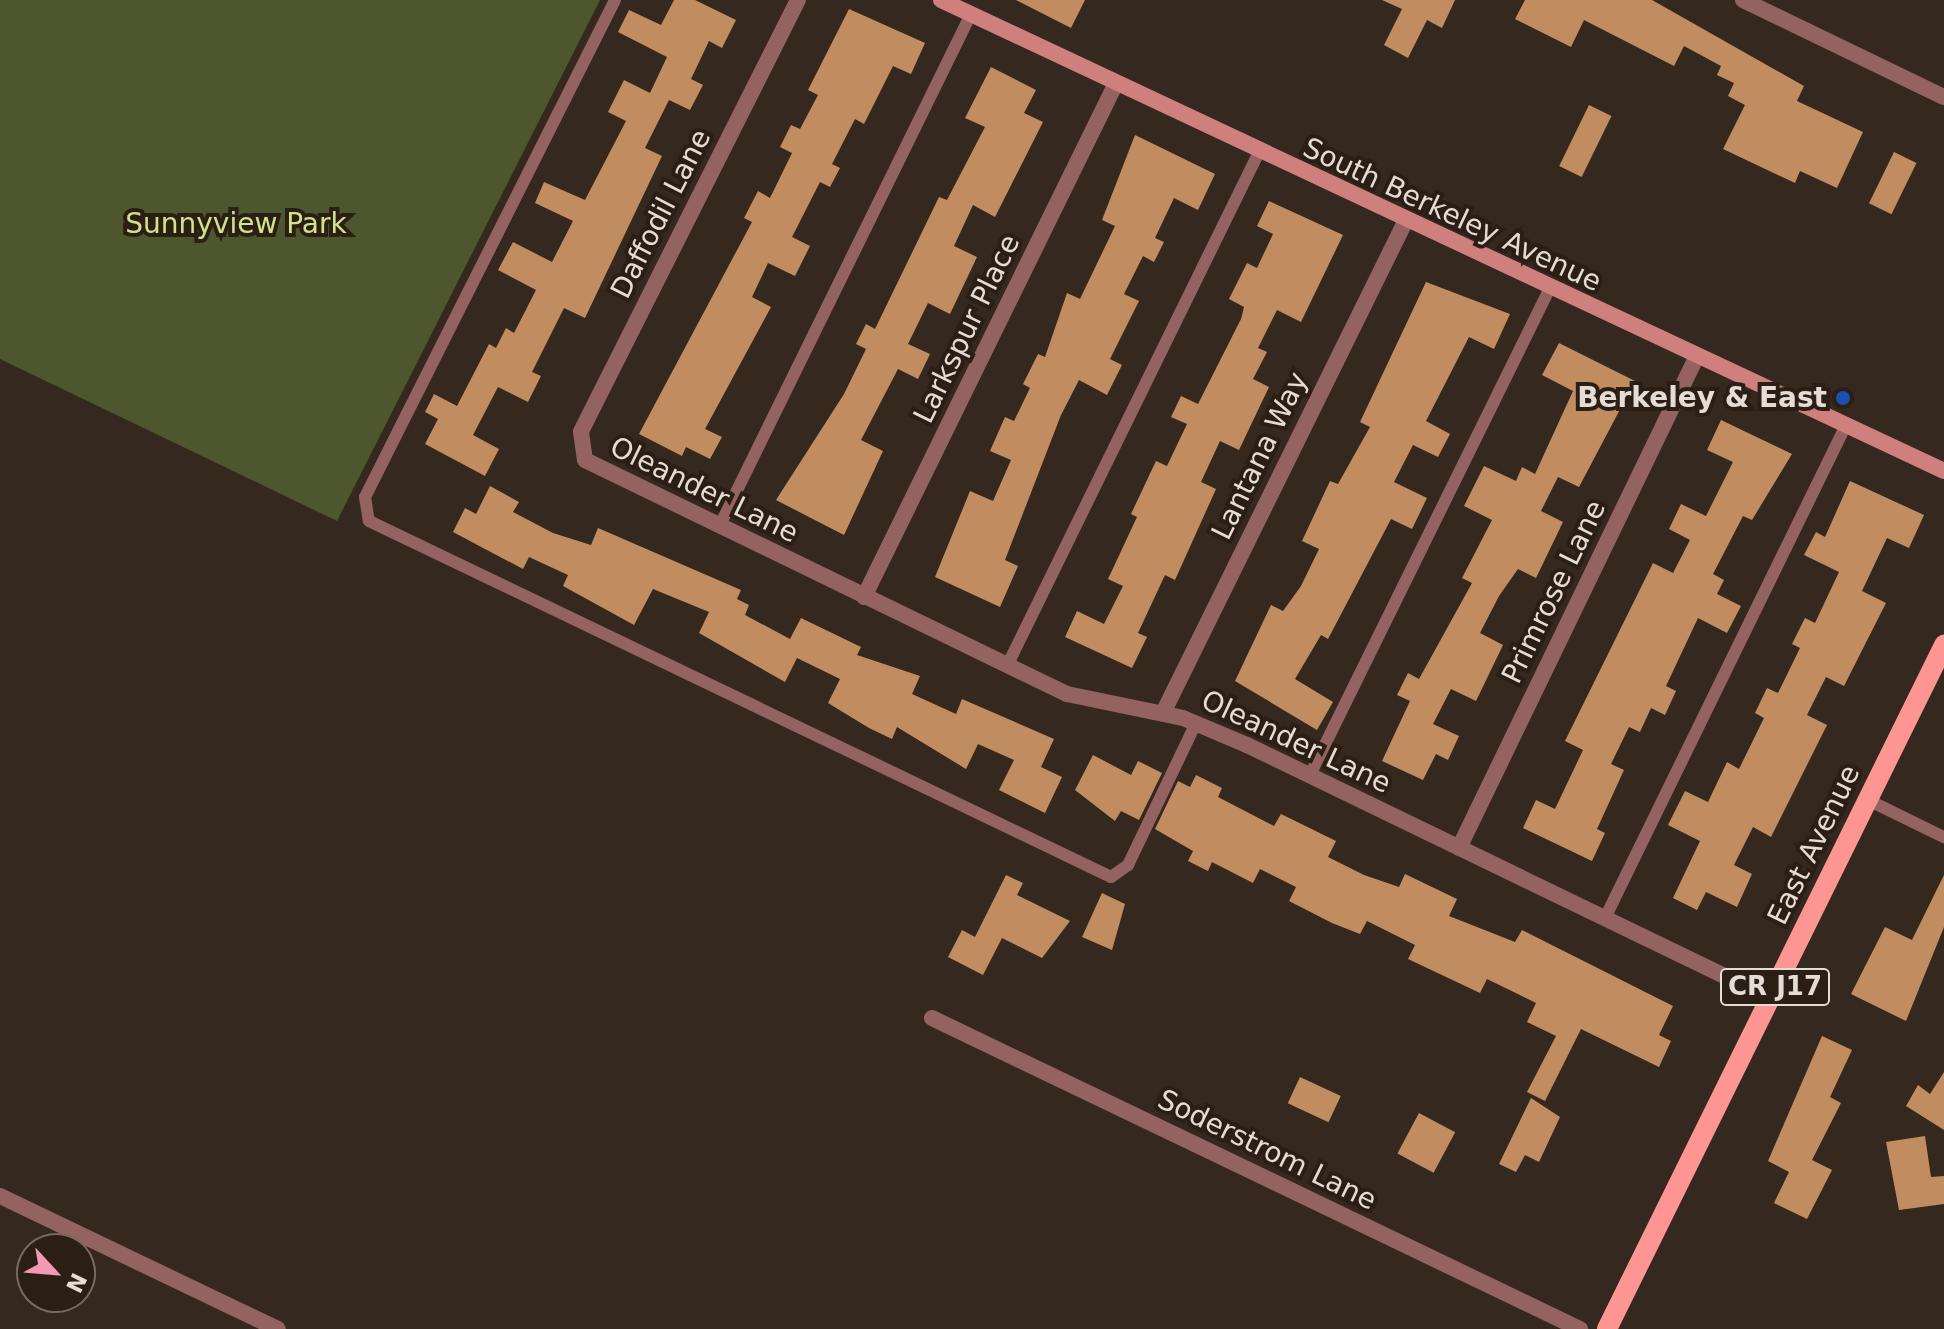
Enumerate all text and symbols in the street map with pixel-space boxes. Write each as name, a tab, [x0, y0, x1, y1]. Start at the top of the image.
street label: Daffodil Lane	[604, 124, 718, 304]
street label: South Berkeley Avenue	[1298, 131, 1606, 299]
park label: Sunnyview Park	[125, 207, 347, 241]
street label: Larkspur Place	[907, 229, 1027, 429]
street label: Lantana Way	[1205, 367, 1315, 545]
place label: Berkeley & East	[1577, 381, 1827, 415]
marker: Berkeley & East	[1834, 389, 1852, 407]
street label: Oleander Lane	[604, 430, 804, 550]
street label: Primrose Lane	[1495, 495, 1613, 689]
street label: Oleander Lane	[1196, 683, 1396, 801]
street label: East Avenue	[1761, 760, 1867, 930]
road number: CR J17	[1719, 965, 1831, 1009]
street label: Soderstrom Lane	[1152, 1083, 1382, 1217]
north arrow	[16, 1233, 96, 1313]
text: N	[61, 1269, 91, 1297]

